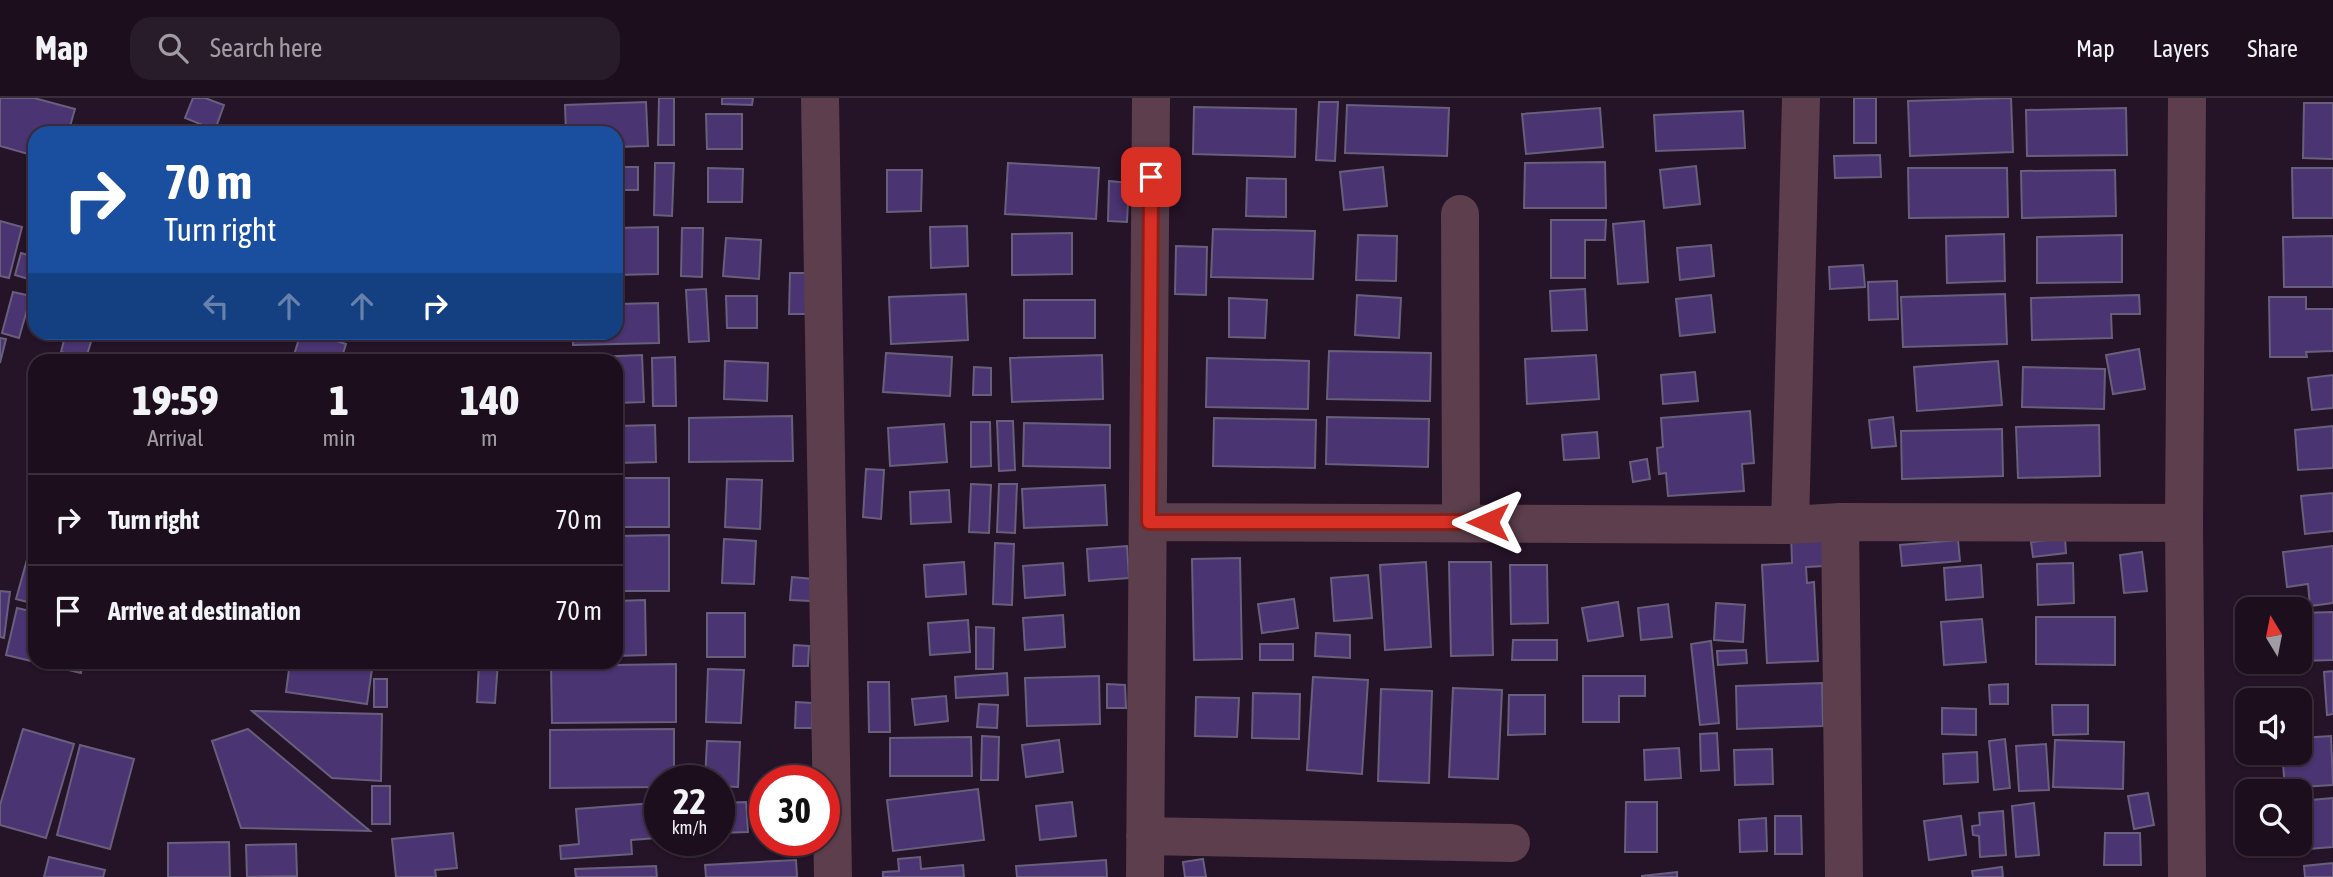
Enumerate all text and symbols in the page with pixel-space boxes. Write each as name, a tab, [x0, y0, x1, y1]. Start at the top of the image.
search box	[130, 17, 620, 80]
text: Map	[35, 29, 88, 67]
icon: search	[154, 29, 192, 67]
text: Search here	[210, 33, 322, 63]
text: Map	[2076, 35, 2115, 62]
text: Layers	[2153, 35, 2209, 62]
text: Share	[2247, 35, 2298, 62]
pin	[1121, 147, 1181, 207]
text: 70 m	[164, 153, 252, 209]
icon: right	[49, 154, 140, 245]
icon: arrive	[1132, 158, 1170, 196]
text: Turn right	[164, 211, 277, 248]
icon: left	[197, 287, 235, 325]
icon: ahead	[270, 287, 308, 325]
icon: ahead	[343, 287, 381, 325]
icon: right	[416, 287, 454, 325]
text: 19:59	[132, 376, 219, 424]
text: 1	[329, 376, 349, 424]
text: 140	[460, 376, 519, 424]
text: Arrival	[147, 425, 203, 451]
text: min	[323, 425, 356, 451]
text: m	[481, 425, 498, 451]
position arrow	[1451, 485, 1525, 559]
icon: right	[49, 501, 87, 539]
text: Turn right	[108, 505, 199, 535]
text: 70 m	[555, 505, 602, 535]
icon: arrive	[49, 592, 87, 630]
text: Arrive at destination	[108, 596, 301, 626]
text: 70 m	[555, 596, 602, 626]
north arrow	[2235, 597, 2312, 674]
map controls	[2235, 597, 2312, 856]
button: sound	[2235, 688, 2312, 765]
speed limit sign: 30	[749, 765, 840, 856]
button: search	[2235, 779, 2312, 856]
text: 22	[673, 781, 706, 821]
text: km/h	[672, 817, 707, 838]

